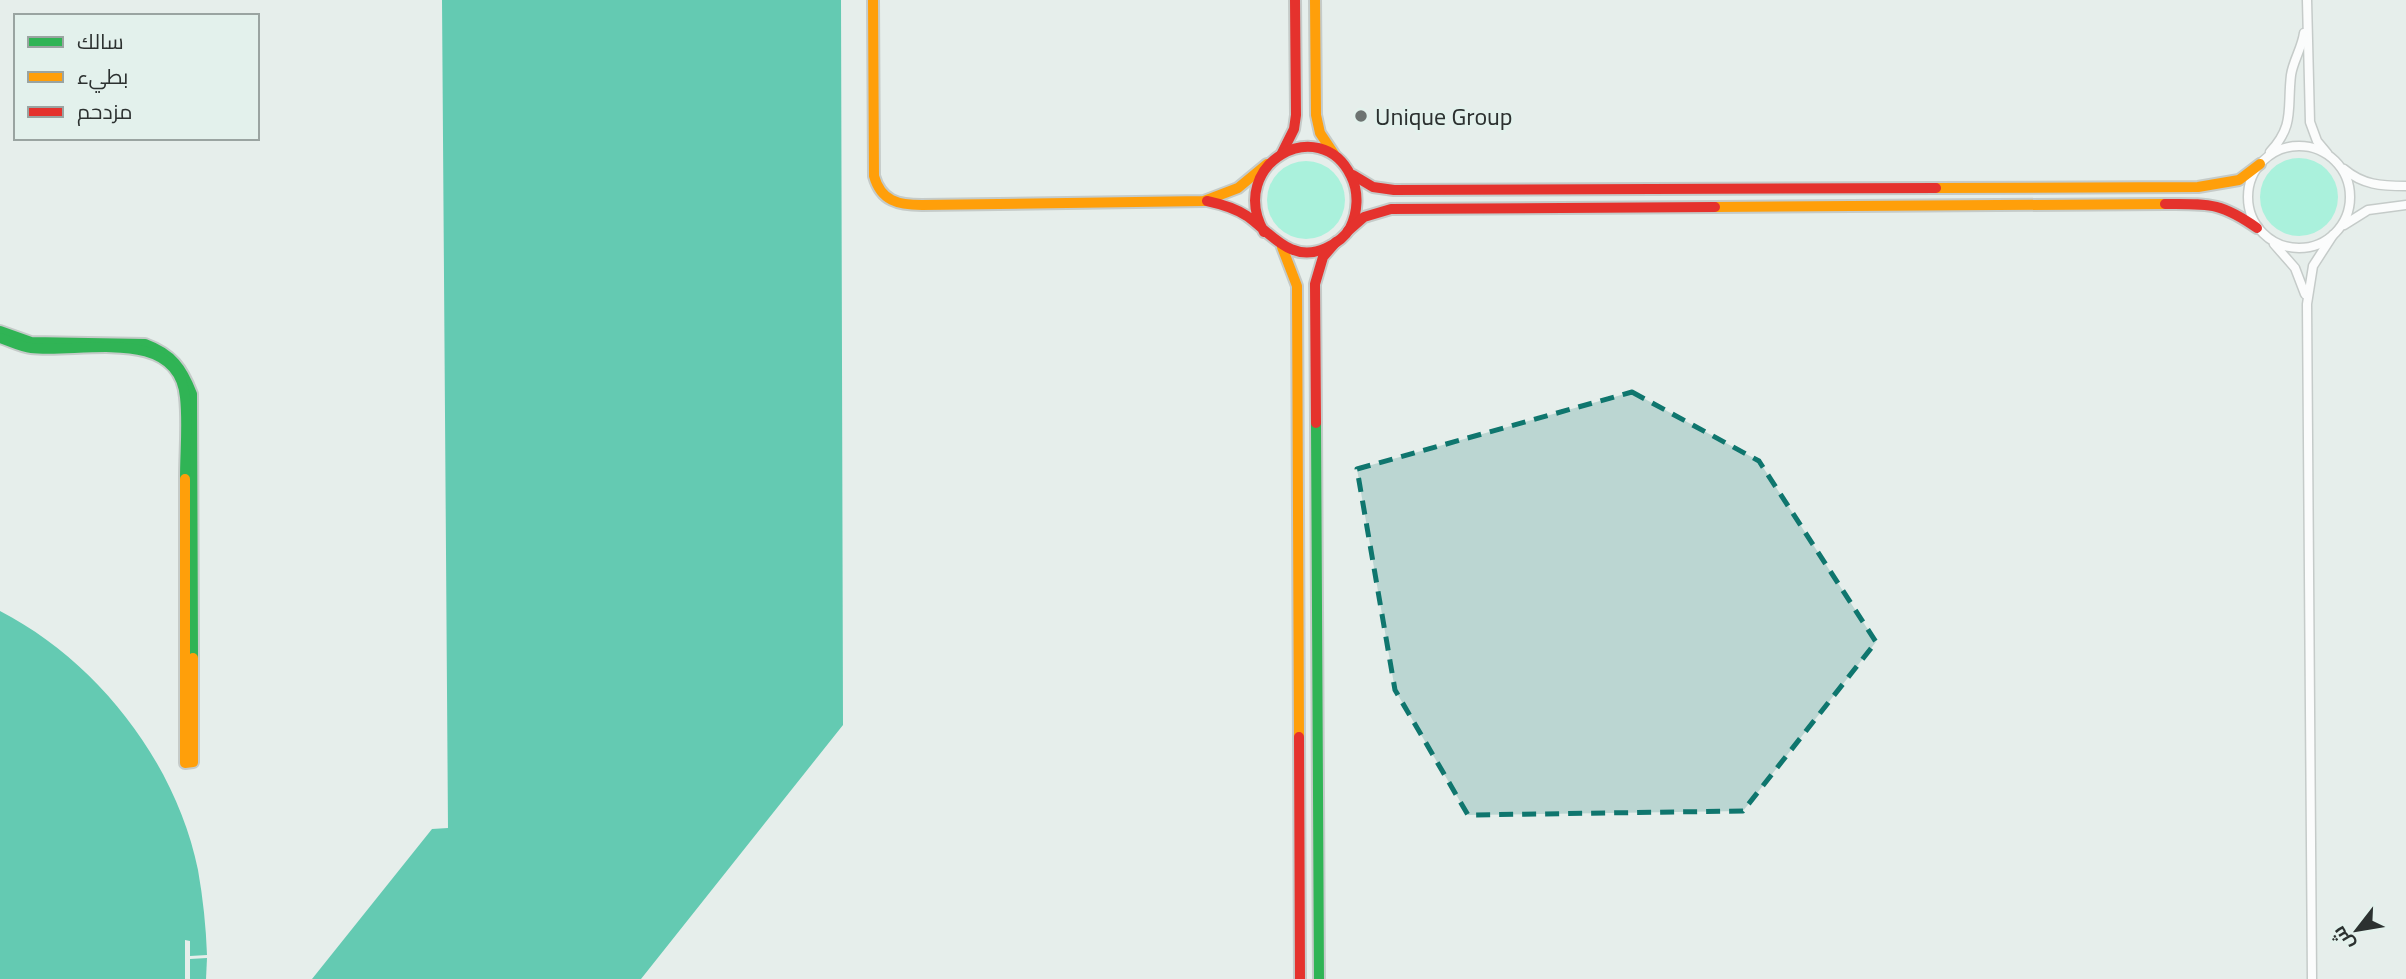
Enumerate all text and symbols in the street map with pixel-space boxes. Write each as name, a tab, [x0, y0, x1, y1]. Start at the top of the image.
legend	[14, 14, 259, 140]
text: سالك	[77, 22, 124, 61]
text: بطيء	[77, 57, 128, 96]
text: مزدحم	[77, 92, 132, 131]
place label: Unique Group	[1375, 94, 1513, 139]
marker: Unique Group	[1353, 108, 1369, 124]
north arrow	[2322, 895, 2392, 965]
text: ش	[2321, 919, 2364, 958]

